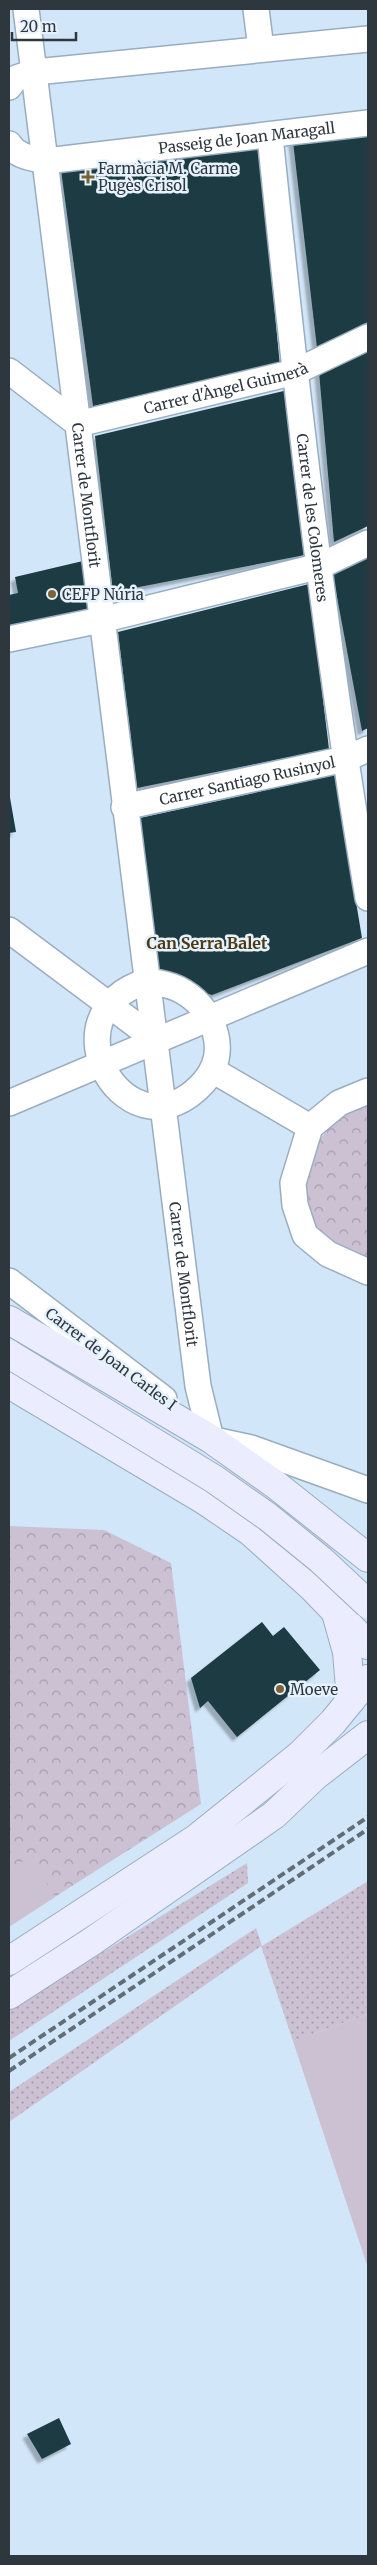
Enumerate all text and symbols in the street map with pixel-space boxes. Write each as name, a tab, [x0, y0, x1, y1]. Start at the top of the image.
scale bar	[12, 10, 76, 42]
text: 20 m	[20, 17, 57, 36]
street label: Passeig de Joan Maragall	[157, 117, 336, 157]
place label: Farmàcia M. Carme Pugès Crisol	[98, 159, 238, 195]
marker: Farmàcia M. Carme Pugès Crisol	[82, 171, 94, 183]
street label: Carrer d'Àngel Guimerà	[142, 358, 311, 417]
street label: Carrer de Montflorit	[68, 422, 105, 569]
street label: Carrer de les Colomeres	[293, 432, 333, 603]
place label: CEFP Núria	[62, 585, 144, 604]
marker: CEFP Núria	[46, 588, 58, 600]
street label: Carrer Santiago Rusinyol	[157, 752, 337, 809]
district label: Can Serra Balet	[147, 933, 268, 953]
street label: Carrer de Montflorit	[166, 1201, 203, 1348]
street label: Carrer de Joan Carles I	[42, 1304, 180, 1414]
place label: Moeve	[290, 1680, 338, 1699]
marker: Moeve	[274, 1683, 286, 1695]

